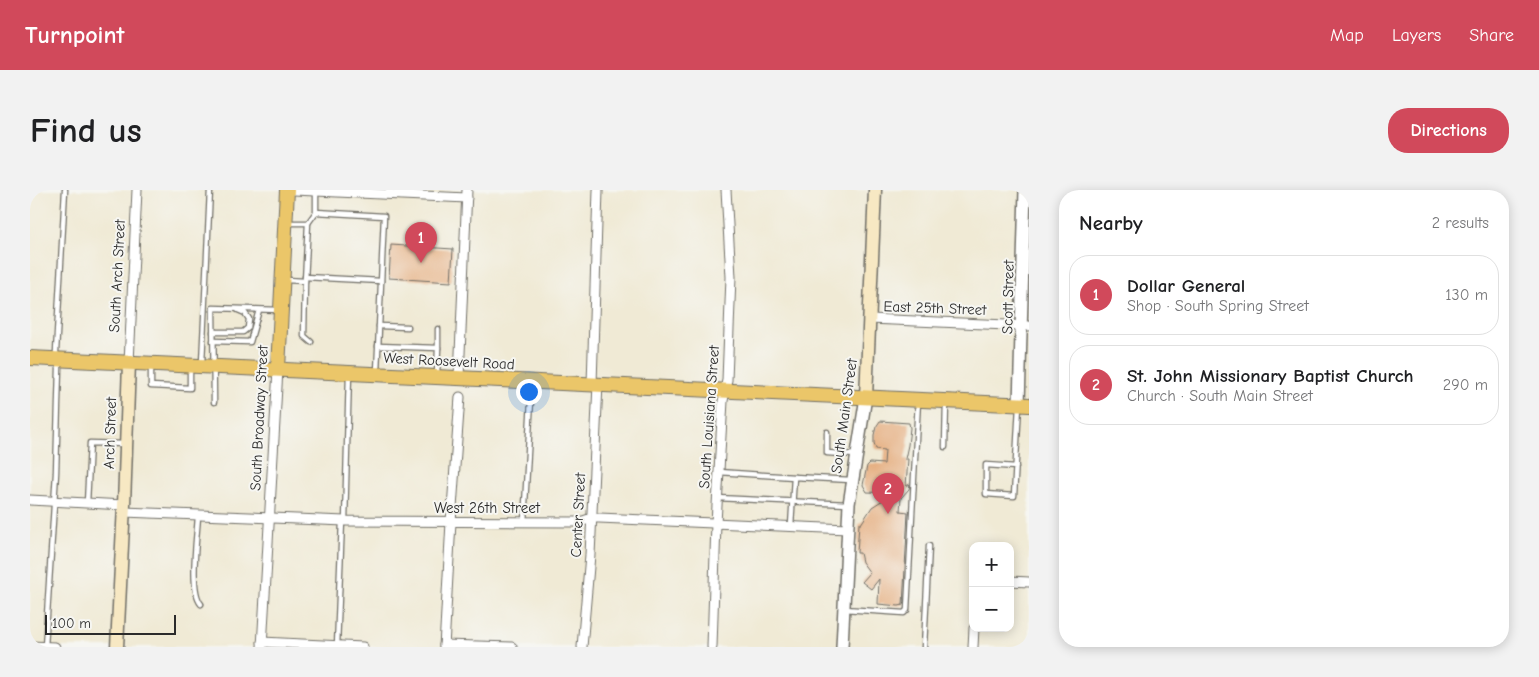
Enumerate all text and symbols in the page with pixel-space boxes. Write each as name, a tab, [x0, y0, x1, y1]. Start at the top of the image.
text: Turnpoint	[25, 21, 124, 49]
text: Map	[1330, 25, 1364, 46]
text: Layers	[1392, 25, 1441, 46]
text: Share	[1469, 25, 1514, 46]
button: Directions	[1388, 108, 1509, 153]
text: Find us	[30, 110, 142, 151]
text: Nearby	[1079, 211, 1143, 235]
text: 2 results	[1432, 214, 1489, 232]
street label: South Arch Street	[105, 218, 129, 333]
pin: 1	[405, 222, 437, 263]
street label: Scott Street	[998, 259, 1018, 334]
text: Dollar General	[1127, 275, 1245, 297]
text: 1	[1093, 286, 1099, 304]
text: 130 m	[1445, 286, 1488, 304]
street label: East 25th Street	[883, 297, 988, 319]
text: Shop · South Spring Street	[1127, 297, 1309, 315]
street label: South Broadway Street	[246, 344, 272, 491]
street label: South Louisiana Street	[695, 344, 723, 489]
street label: West Roosevelt Road	[383, 349, 515, 373]
street label: South Main Street	[827, 357, 861, 475]
text: St. John Missionary Baptist Church	[1127, 365, 1414, 387]
text: 2	[1092, 376, 1100, 394]
text: 290 m	[1443, 376, 1488, 394]
your location	[516, 379, 542, 405]
text: Church · South Main Street	[1127, 387, 1313, 405]
street label: Arch Street	[100, 396, 120, 469]
street label: Center Street	[567, 471, 589, 558]
pin: 2	[872, 473, 904, 514]
street label: West 26th Street	[434, 499, 541, 517]
map controls	[969, 542, 1014, 632]
button: +	[969, 542, 1014, 587]
button: −	[969, 587, 1014, 632]
scale bar	[45, 612, 176, 635]
text: 100 m	[52, 615, 91, 632]

